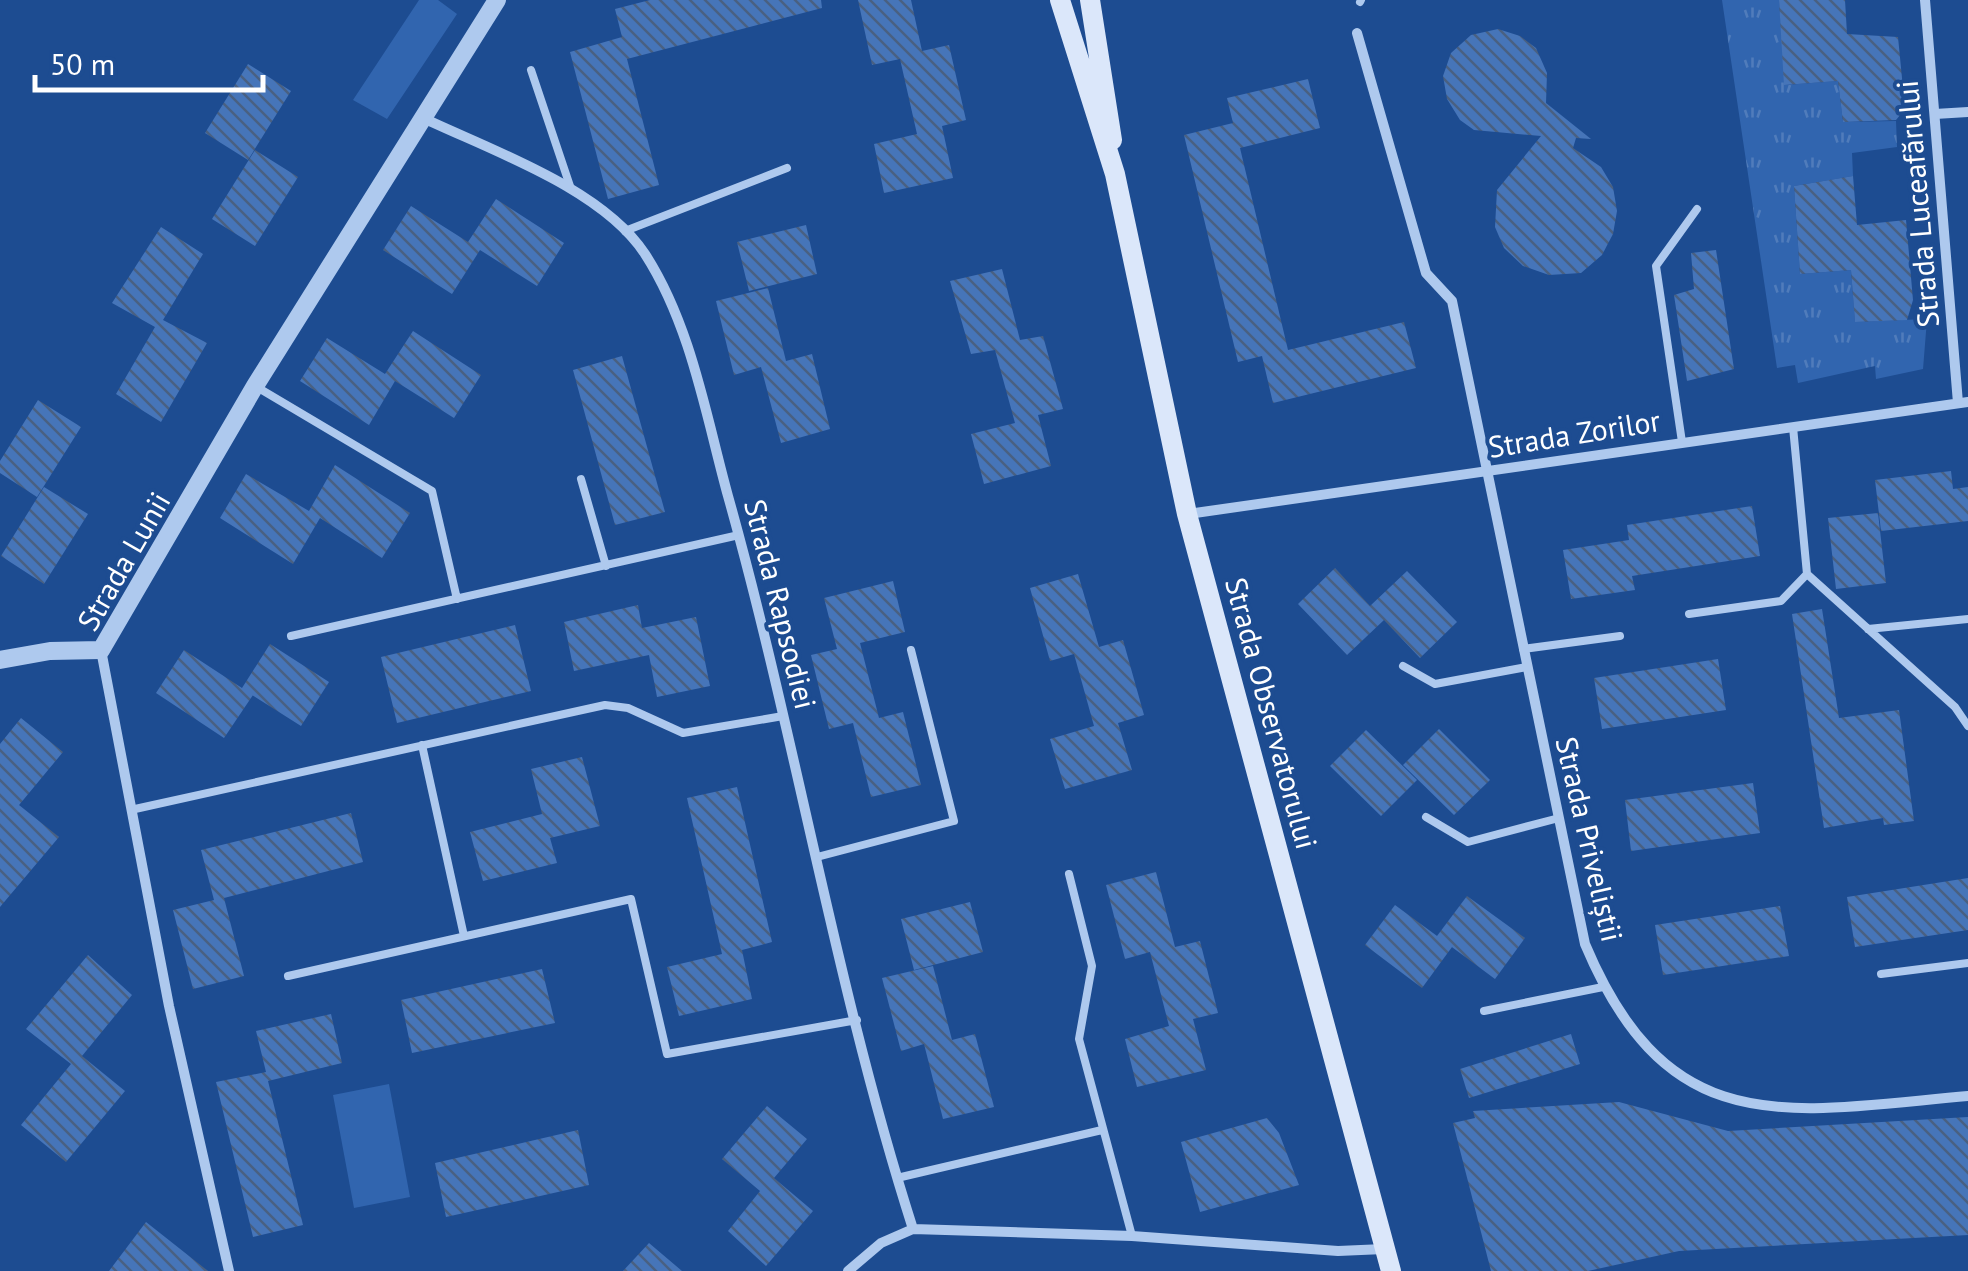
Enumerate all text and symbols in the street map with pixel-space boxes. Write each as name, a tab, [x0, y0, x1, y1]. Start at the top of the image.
scale bar	[35, 30, 262, 92]
text: 50 m	[50, 44, 115, 83]
street label: Strada Luceafărului	[1887, 79, 1947, 329]
street label: Strada Zorilor	[1485, 400, 1663, 466]
street label: Strada Lunii	[68, 485, 178, 637]
street label: Strada Rapsodiei	[736, 495, 826, 713]
street label: Strada Observatorului	[1217, 573, 1327, 853]
street label: Strada Priveliștii	[1547, 733, 1633, 945]

